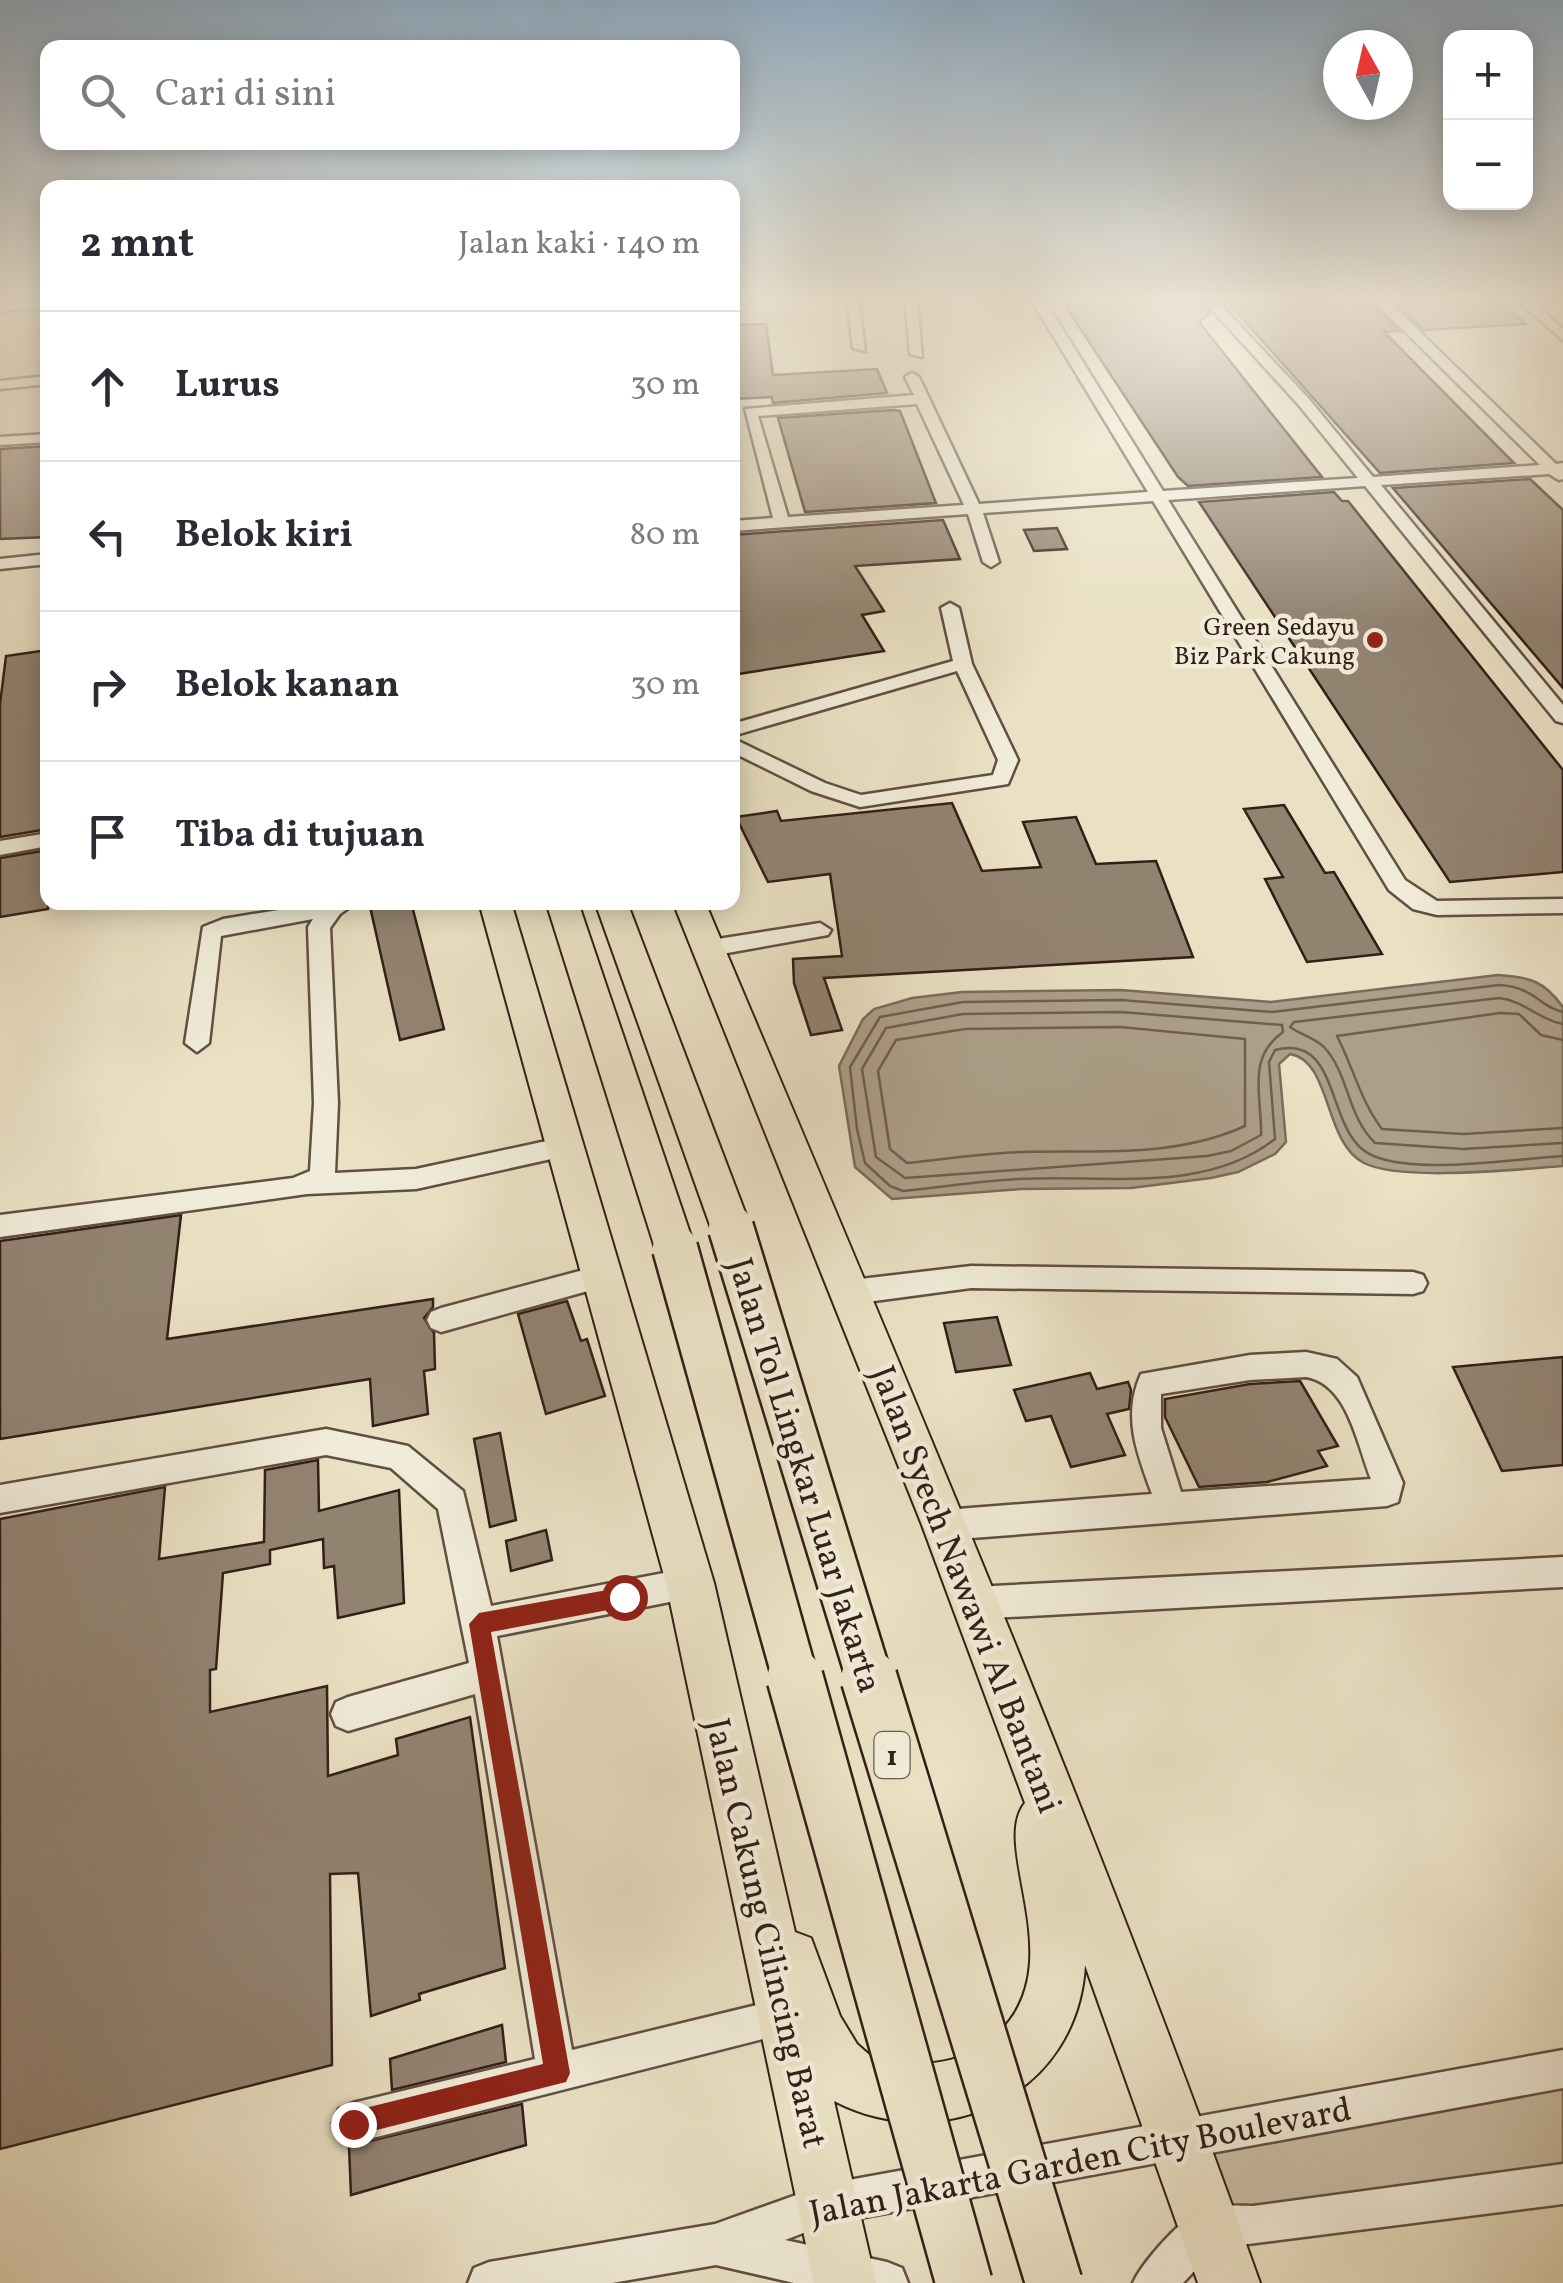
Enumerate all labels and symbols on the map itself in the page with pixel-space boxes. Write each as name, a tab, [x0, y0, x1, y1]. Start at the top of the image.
north arrow	[1323, 30, 1413, 120]
place label: Green Sedayu Biz Park Cakung	[1174, 611, 1355, 675]
marker: Green Sedayu Biz Park Cakung	[1364, 629, 1386, 651]
street label: Jalan Tol Lingkar Luar Jakarta	[714, 1252, 892, 1699]
street label: Jalan Syech Nawawi Al Bantani	[857, 1359, 1072, 1821]
route start	[602, 1575, 648, 1621]
street label: Jalan Cakung Cilincing Barat	[691, 1714, 837, 2153]
road number: 1	[874, 1732, 910, 1778]
street label: Jalan Jakarta Garden City Boulevard	[805, 2087, 1356, 2239]
route end	[331, 2102, 377, 2148]

